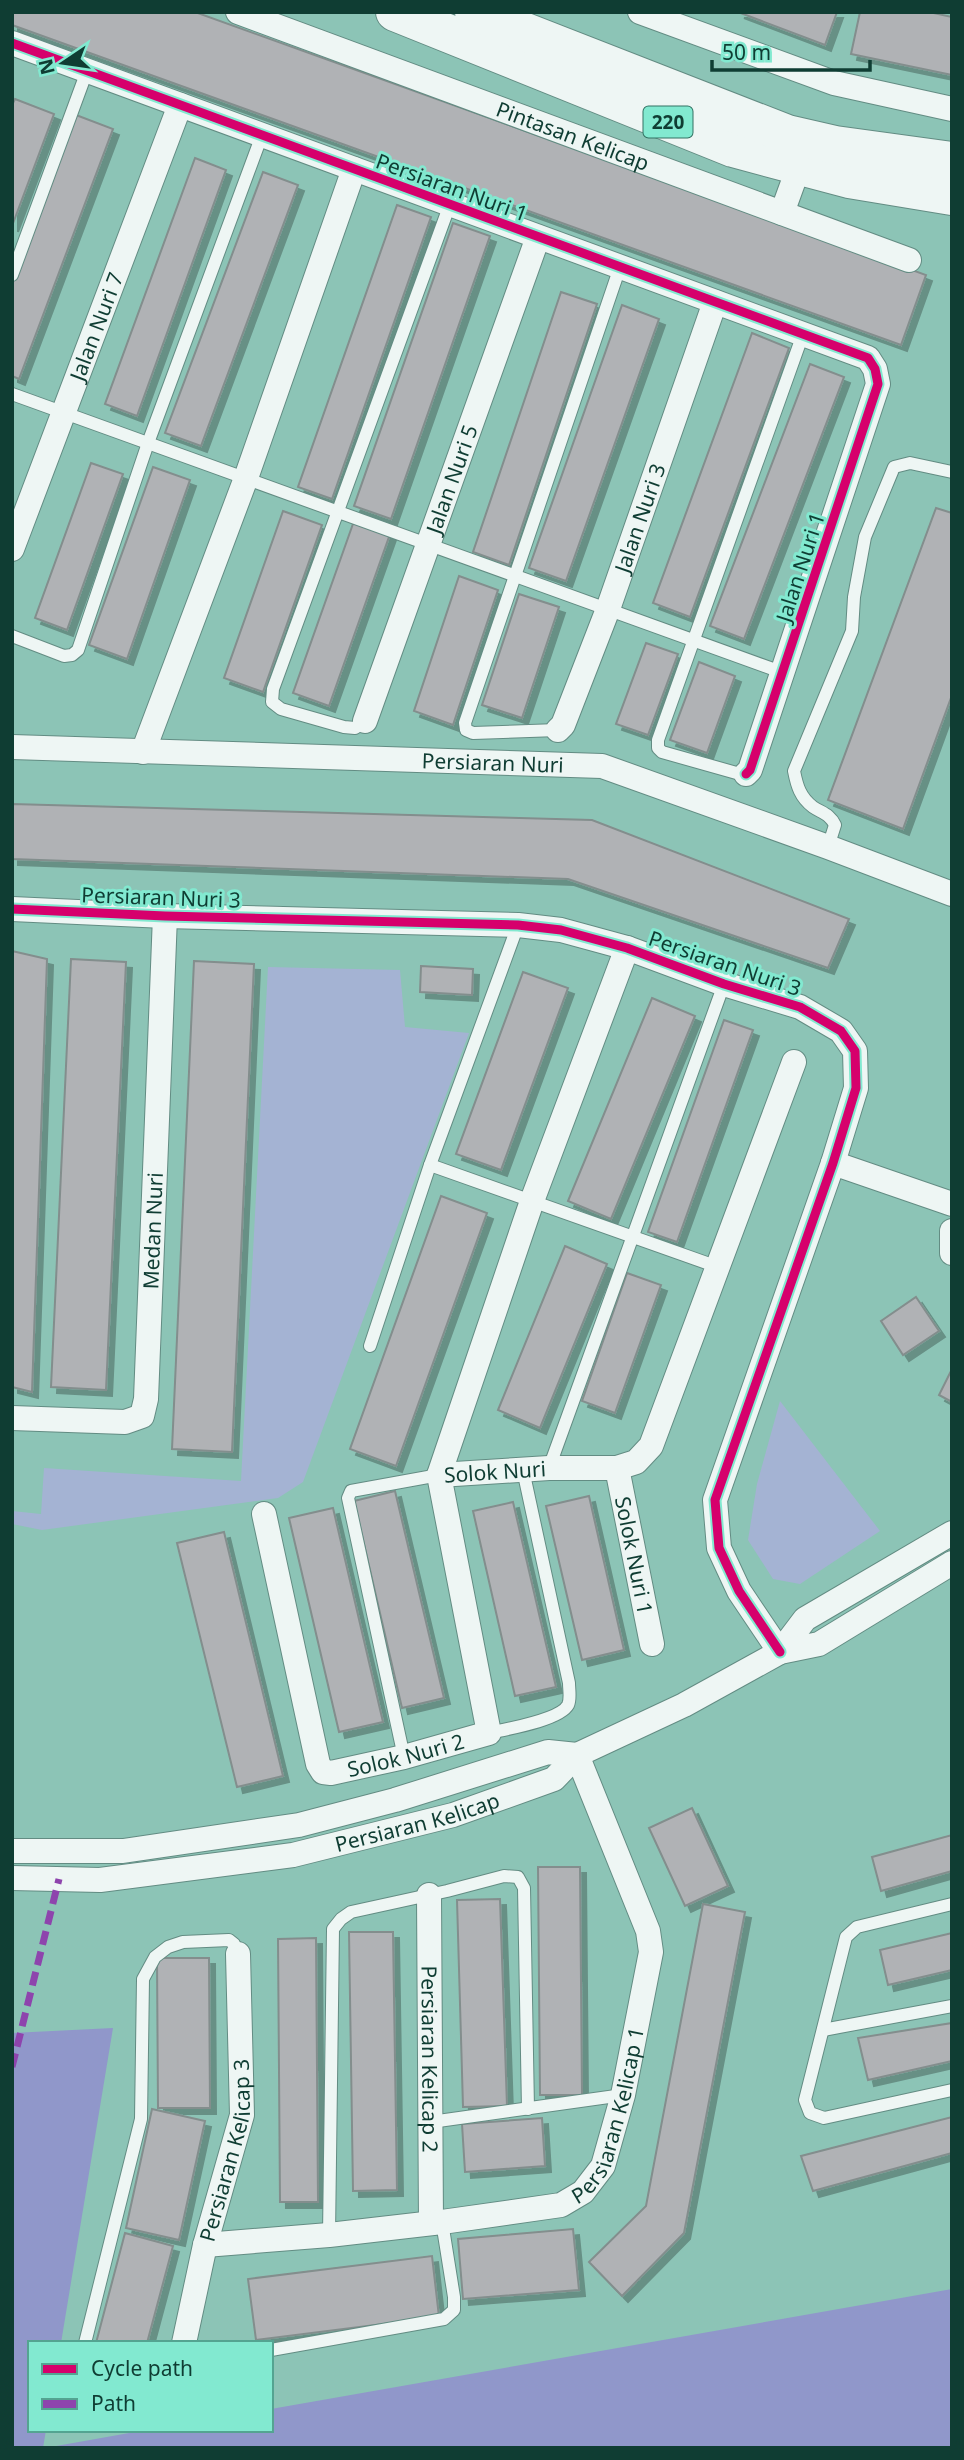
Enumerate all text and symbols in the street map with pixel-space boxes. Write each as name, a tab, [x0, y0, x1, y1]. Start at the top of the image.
north arrow	[28, 28, 98, 98]
scale bar	[712, 28, 870, 72]
text: 50 m	[722, 38, 771, 66]
text: N	[32, 56, 61, 77]
street label: Pintasan Kelicap	[492, 95, 653, 177]
road number: 220	[644, 106, 692, 138]
street label: Persiaran Nuri 1	[372, 147, 532, 227]
street label: Jalan Nuri 7	[62, 268, 129, 386]
street label: Jalan Nuri 5	[419, 421, 484, 539]
street label: Jalan Nuri 3	[607, 460, 672, 578]
street label: Jalan Nuri 1	[769, 509, 831, 627]
street label: Persiaran Nuri	[421, 746, 564, 779]
street label: Persiaran Nuri 3	[81, 880, 241, 914]
street label: Persiaran Nuri 3	[645, 924, 805, 1002]
street label: Medan Nuri	[136, 1172, 169, 1290]
street label: Solok Nuri	[443, 1454, 547, 1489]
street label: Solok Nuri 1	[609, 1494, 660, 1617]
street label: Solok Nuri 2	[345, 1727, 467, 1783]
street label: Persiaran Kelicap	[332, 1786, 503, 1858]
street label: Persiaran Kelicap 2	[415, 1965, 445, 2153]
street label: Persiaran Kelicap 1	[566, 2025, 650, 2210]
street label: Persiaran Kelicap 3	[193, 2059, 256, 2245]
legend	[28, 2341, 273, 2432]
text: Cycle path	[91, 2354, 193, 2382]
text: Path	[91, 2389, 136, 2417]

